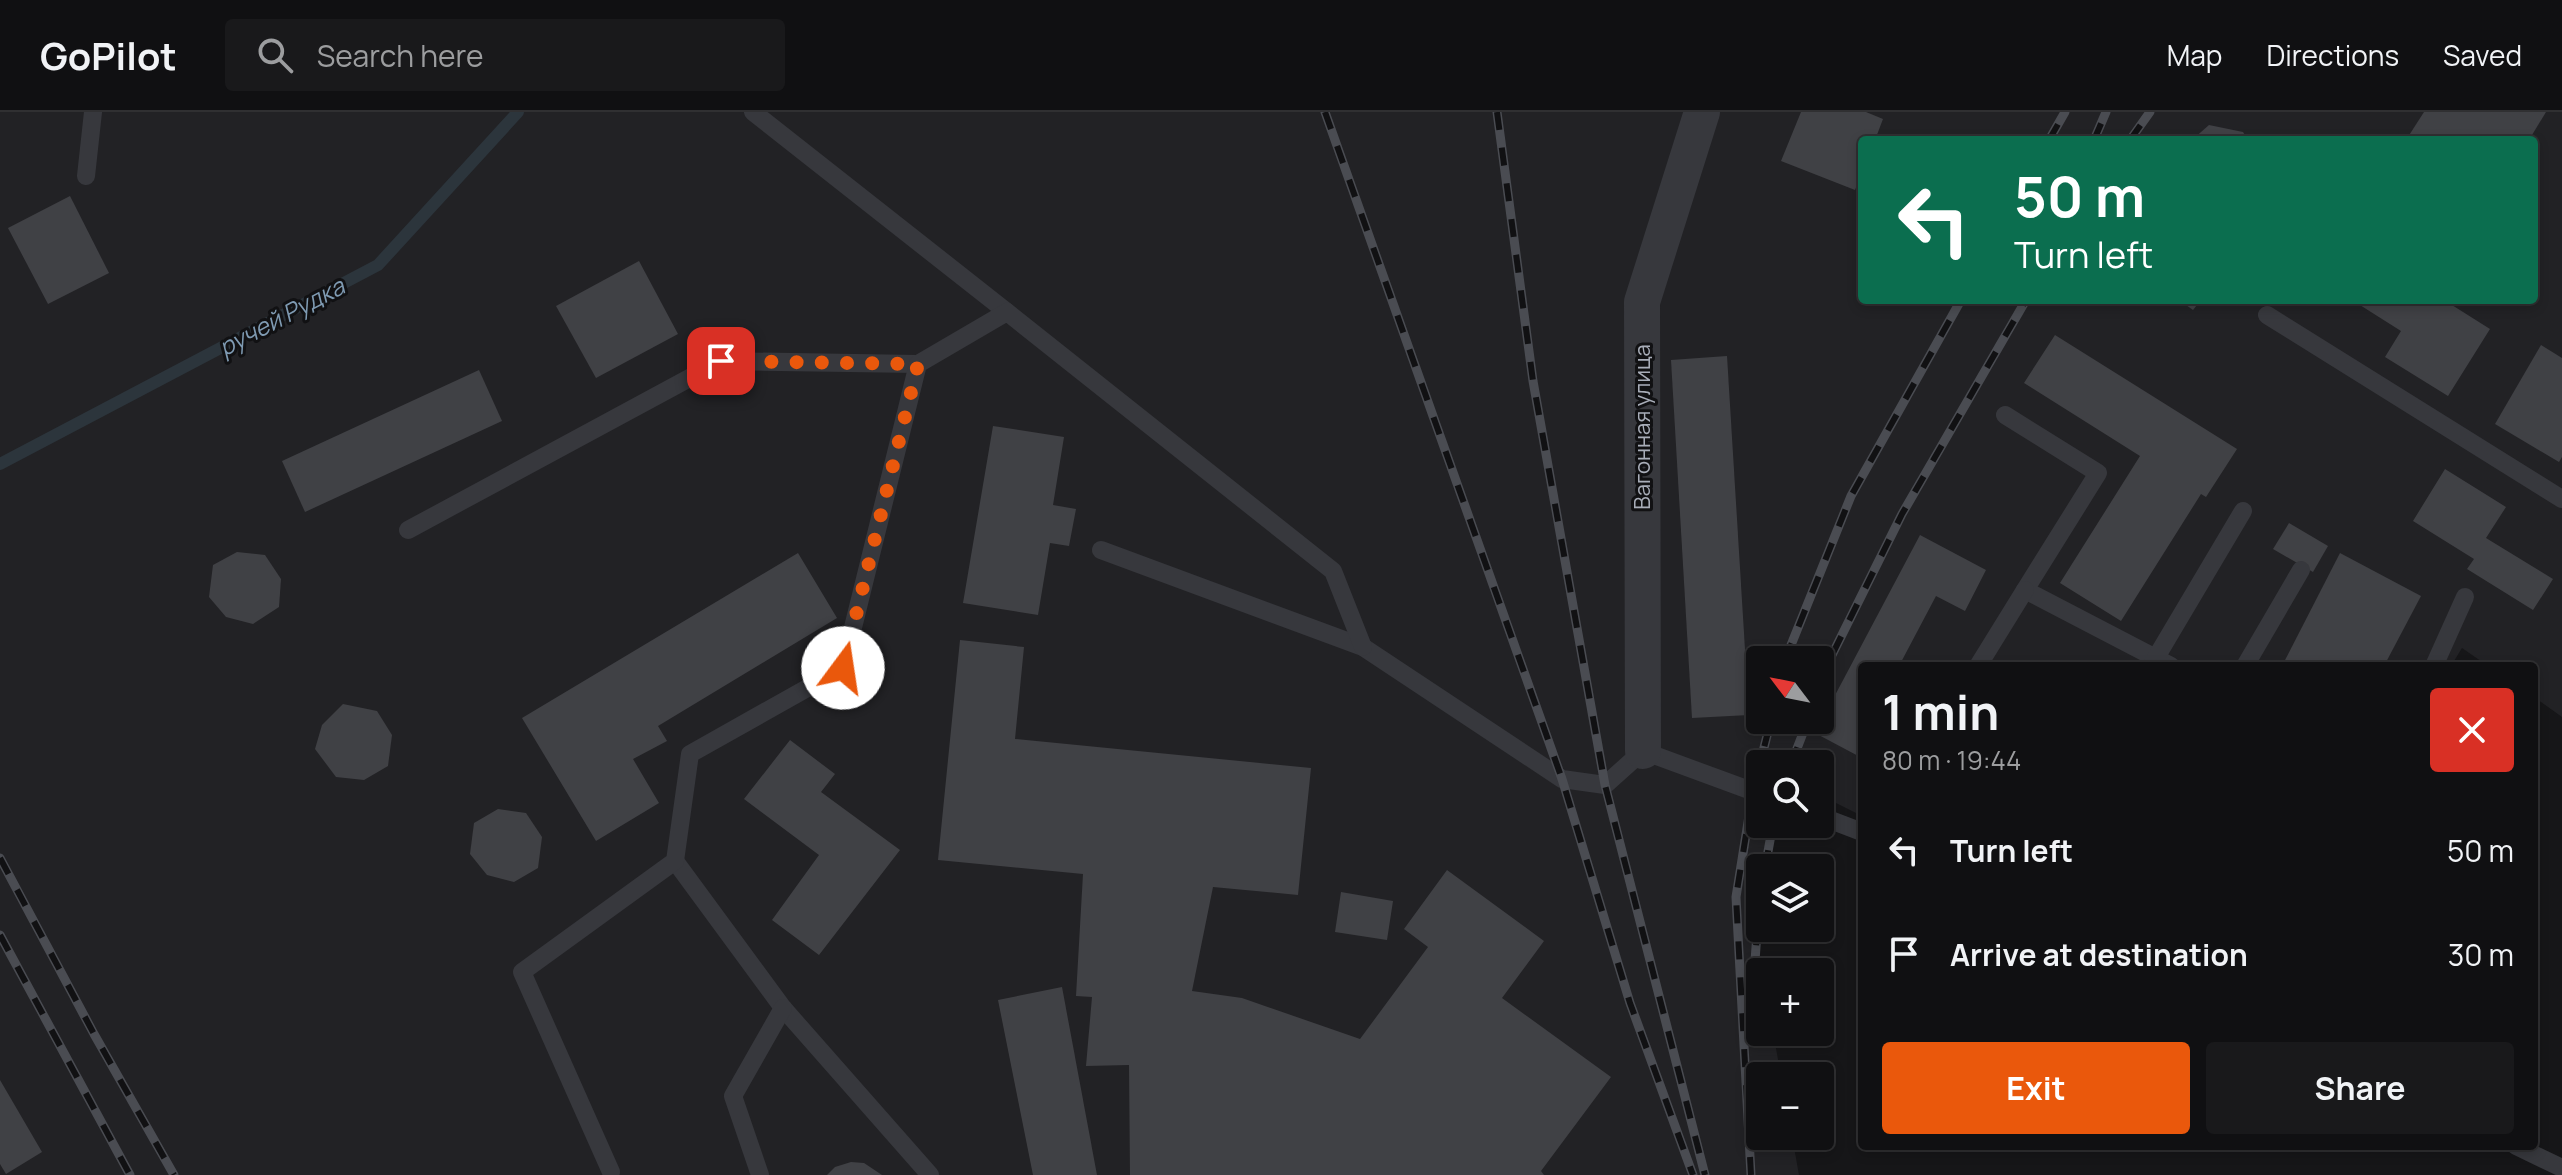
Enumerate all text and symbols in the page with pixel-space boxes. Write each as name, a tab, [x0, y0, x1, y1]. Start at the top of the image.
search box	[225, 19, 785, 91]
text: GoPilot	[40, 29, 177, 81]
icon: search	[253, 33, 297, 77]
text: Search here	[317, 35, 484, 76]
text: Map	[2167, 36, 2222, 74]
text: Directions	[2266, 36, 2399, 74]
text: Saved	[2443, 36, 2522, 74]
text: 50 m	[2014, 157, 2145, 234]
icon: left	[1882, 168, 1986, 272]
text: Turn left	[2014, 230, 2153, 279]
water label: ручей Рудка	[212, 268, 351, 363]
pin	[687, 327, 755, 395]
icon: arrive	[699, 339, 743, 383]
street label: Вагонная улица	[1627, 344, 1657, 510]
position arrow	[801, 626, 885, 710]
north arrow	[1746, 646, 1834, 734]
map controls	[1746, 646, 1834, 1150]
text: 1 min	[1882, 679, 1999, 744]
button: close	[2430, 688, 2514, 772]
text: 80 m · 19:44	[1882, 742, 2021, 778]
button: search	[1746, 750, 1834, 838]
icon: left	[1882, 828, 1926, 872]
text: Turn left	[1950, 830, 2073, 871]
text: 50 m	[2447, 830, 2514, 871]
button: layers	[1746, 854, 1834, 942]
icon: arrive	[1882, 932, 1926, 976]
text: Arrive at destination	[1950, 934, 2248, 975]
text: 30 m	[2448, 934, 2514, 975]
button: +	[1746, 958, 1834, 1046]
button: Exit	[1882, 1042, 2190, 1134]
button: Share	[2206, 1042, 2514, 1134]
button: −	[1746, 1062, 1834, 1150]

